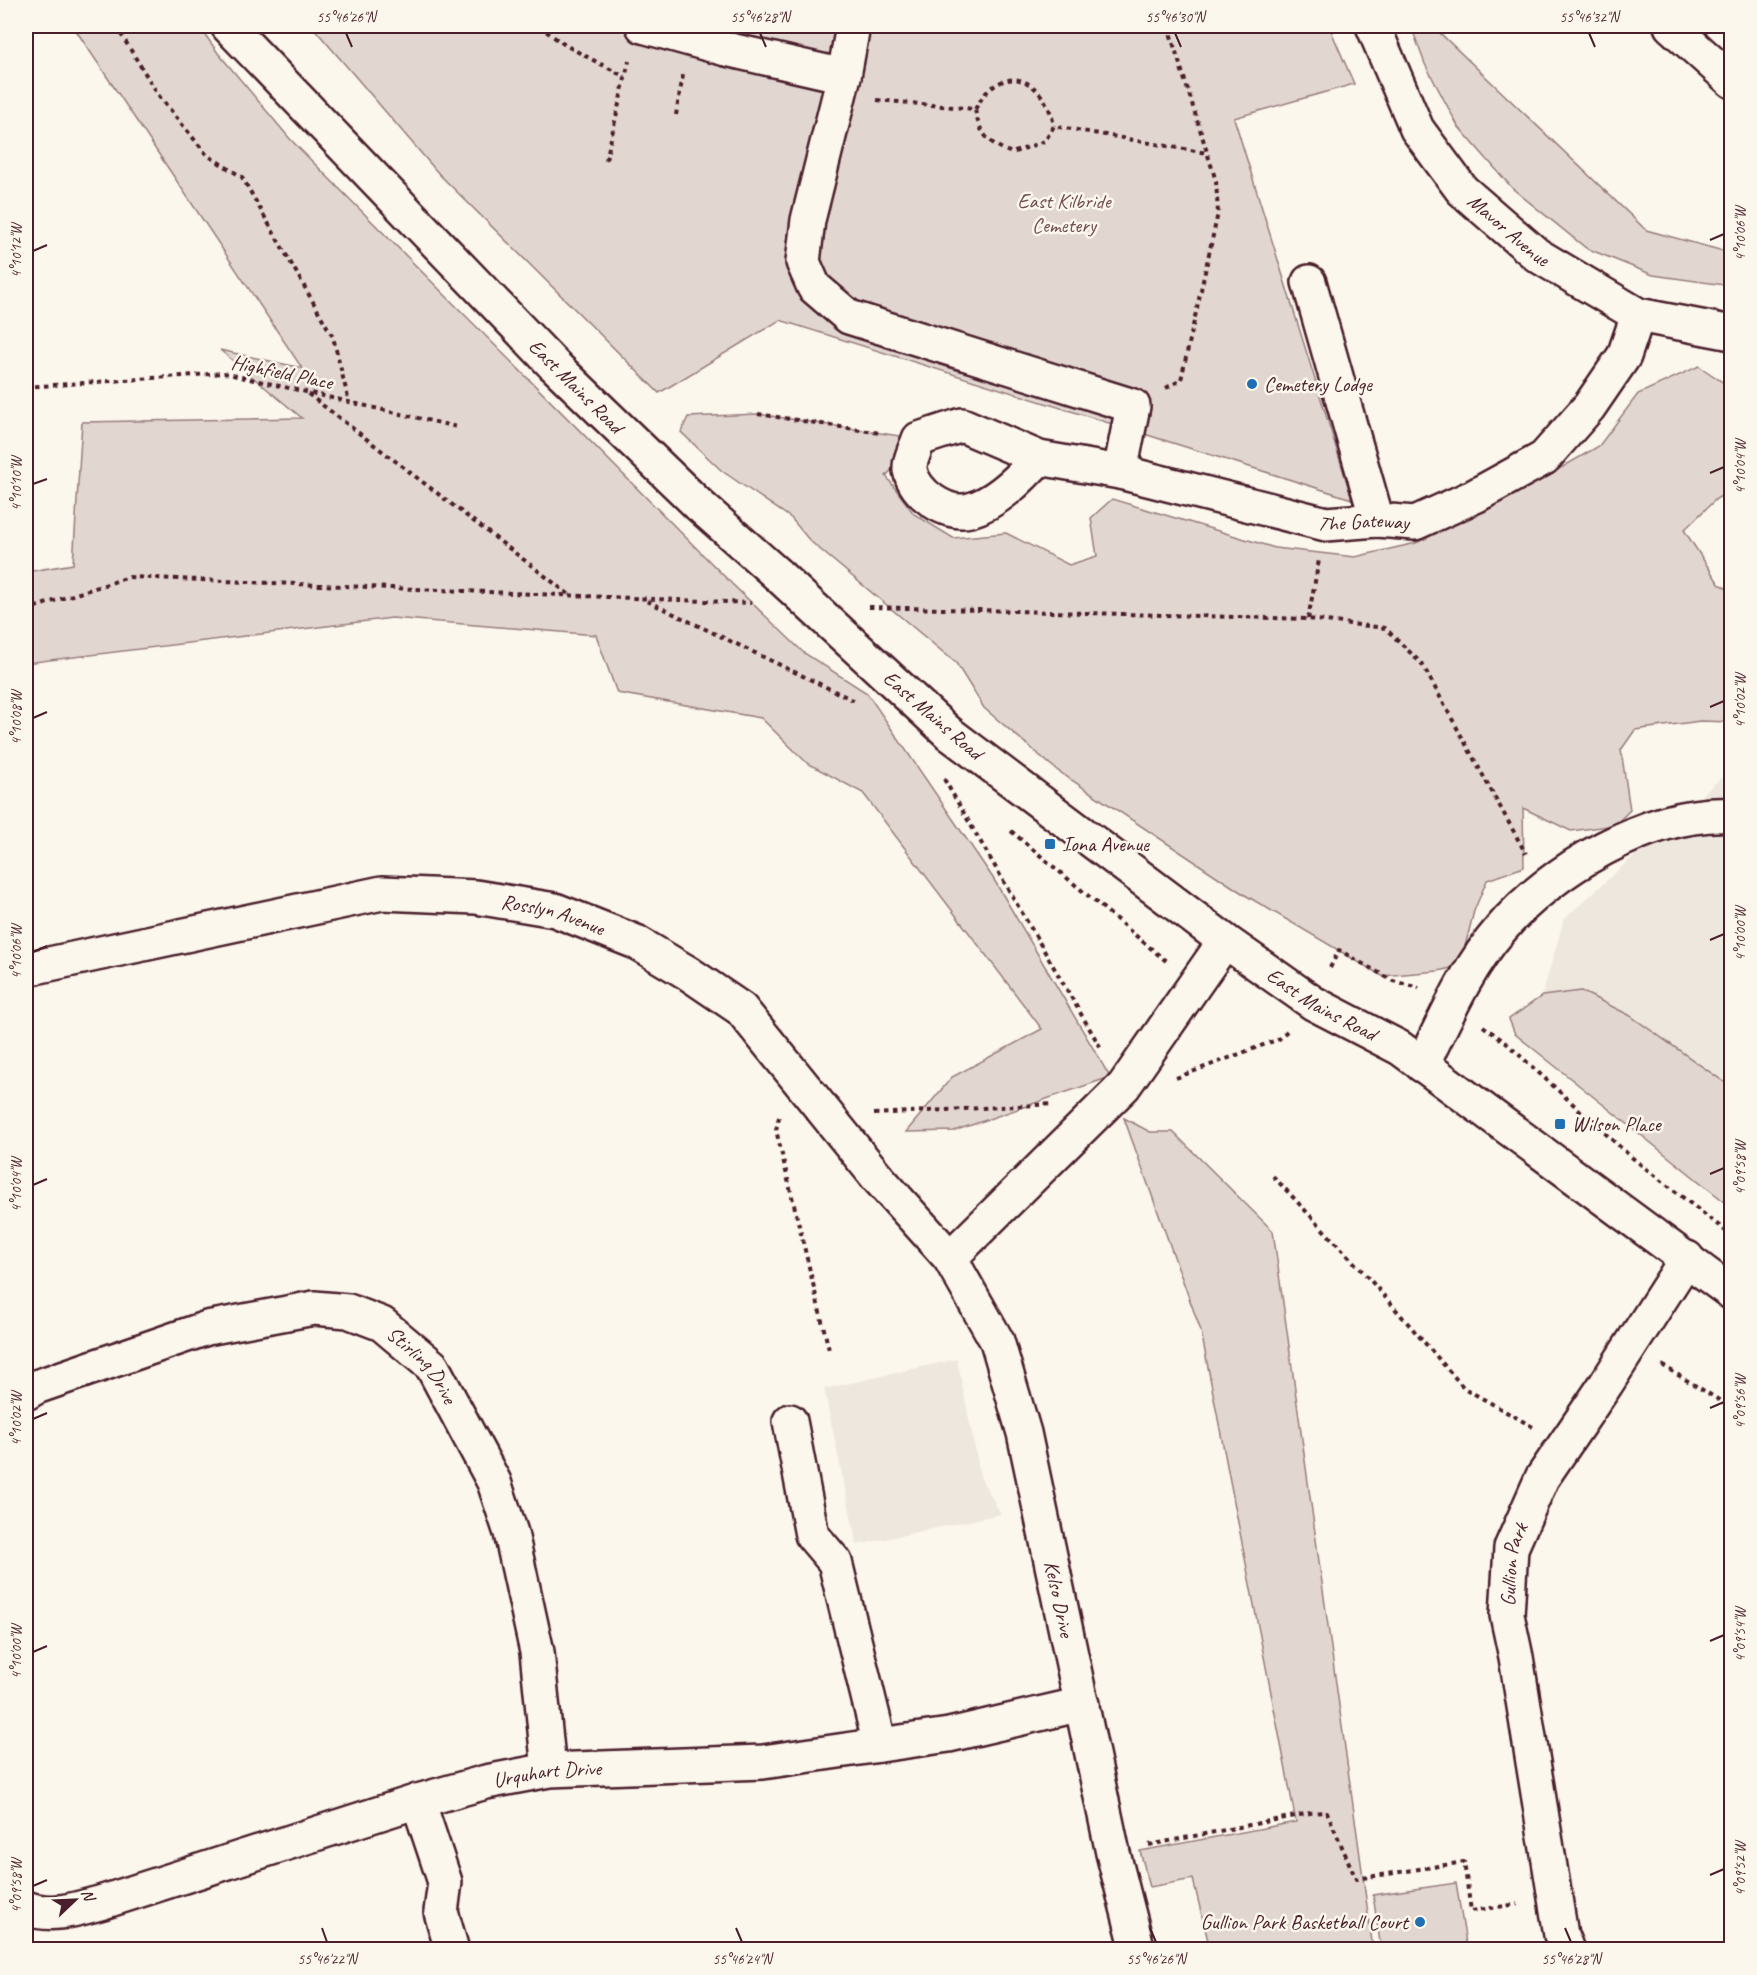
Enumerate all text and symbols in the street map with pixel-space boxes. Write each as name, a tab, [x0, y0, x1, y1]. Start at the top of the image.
text: 55°46'26"N	[316, 8, 379, 27]
text: 55°46'28"N	[730, 8, 793, 27]
text: 55°46'30"N	[1145, 8, 1208, 27]
text: 55°46'32"N	[1559, 8, 1622, 27]
park label: East Kilbride Cemetery	[1017, 188, 1113, 238]
street label: Mavor Avenue	[1462, 188, 1555, 273]
text: 4°10'06"W	[1731, 204, 1750, 261]
text: 4°10'12"W	[7, 221, 26, 278]
street label: East Mains Road	[523, 333, 631, 441]
street label: Highfield Place	[229, 349, 337, 396]
place label: Cemetery Lodge	[1264, 371, 1373, 397]
marker: Cemetery Lodge	[1245, 377, 1259, 391]
text: 4°10'04"W	[1731, 437, 1750, 494]
text: 4°10'10"W	[7, 454, 26, 511]
street label: The Gateway	[1315, 507, 1412, 538]
street label: East Mains Road	[878, 665, 991, 768]
text: 4°10'02"W	[1731, 671, 1750, 728]
text: 4°10'08"W	[7, 688, 26, 745]
place label: Iona Avenue	[1062, 831, 1150, 857]
marker: Iona Avenue	[1043, 837, 1057, 851]
street label: Rosslyn Avenue	[499, 888, 609, 942]
text: 4°10'00"W	[1731, 904, 1750, 961]
text: 4°10'06"W	[7, 922, 26, 979]
street label: East Mains Road	[1262, 962, 1384, 1048]
place label: Wilson Place	[1572, 1111, 1663, 1137]
marker: Wilson Place	[1553, 1117, 1567, 1131]
text: 4°09'58"W	[1731, 1138, 1750, 1195]
text: 4°10'04"W	[7, 1155, 26, 1212]
street label: Stirling Drive	[381, 1320, 464, 1410]
text: 4°09'56"W	[1731, 1372, 1750, 1429]
text: 4°10'02"W	[7, 1389, 26, 1446]
street label: Gullion Park	[1495, 1517, 1534, 1607]
street label: Kelso Drive	[1038, 1558, 1080, 1642]
text: 4°09'54"W	[1731, 1605, 1750, 1662]
text: 4°10'00"W	[7, 1622, 26, 1679]
street label: Urquhart Drive	[491, 1755, 604, 1793]
text: 4°09'52"W	[1731, 1839, 1750, 1896]
text: 4°09'58"W	[7, 1856, 26, 1913]
north arrow	[45, 1870, 105, 1930]
text: N	[77, 1886, 100, 1906]
place label: Gullion Park Basketball Court	[1201, 1909, 1410, 1935]
marker: Gullion Park Basketball Court	[1413, 1915, 1427, 1929]
text: 55°46'22"N	[297, 1950, 360, 1969]
text: 55°46'24"N	[712, 1950, 775, 1969]
text: 55°46'26"N	[1126, 1950, 1189, 1969]
text: 55°46'28"N	[1541, 1950, 1604, 1969]

